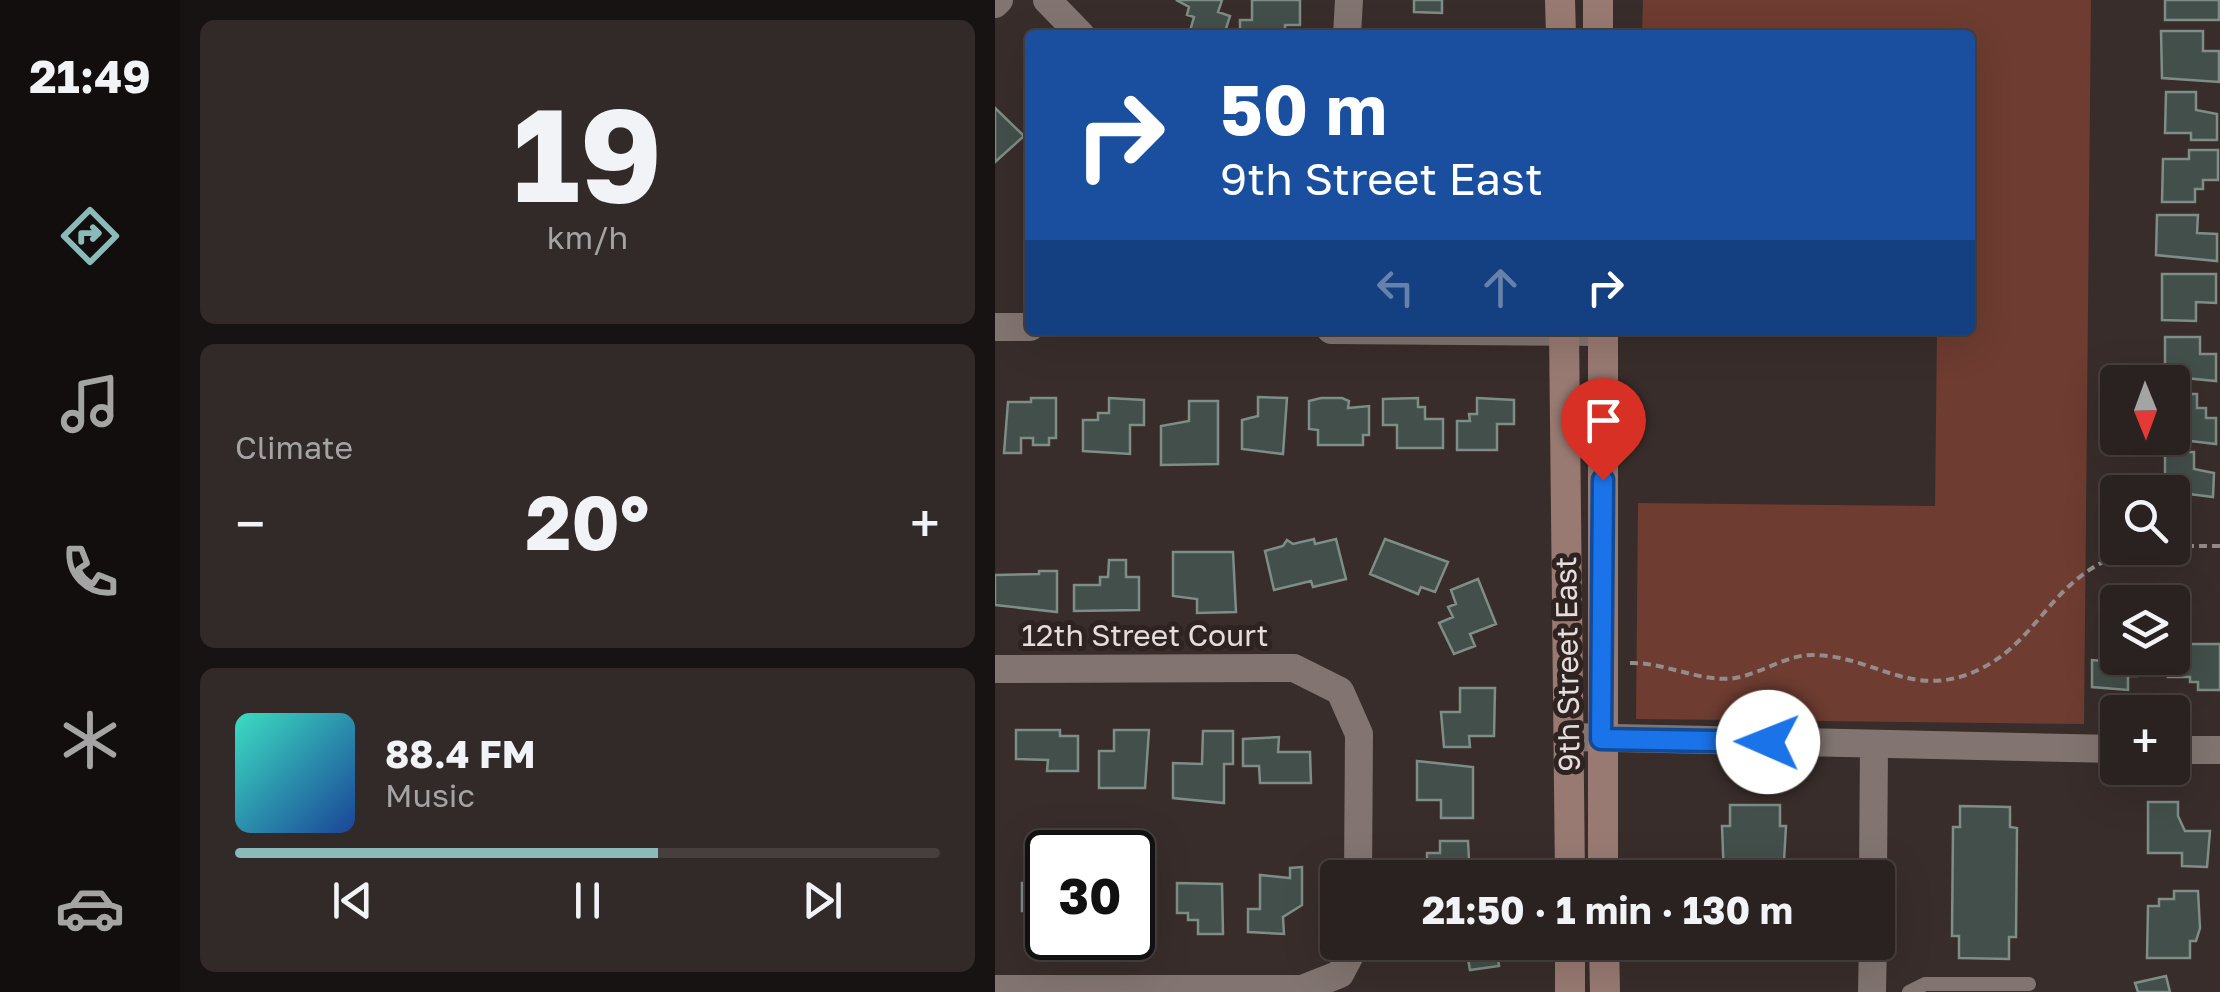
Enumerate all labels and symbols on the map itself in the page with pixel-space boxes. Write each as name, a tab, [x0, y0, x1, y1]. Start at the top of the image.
north arrow	[2100, 365, 2190, 455]
pin	[1561, 378, 1646, 481]
street label: 9th Street East	[1547, 556, 1587, 772]
street label: 12th Street Court	[1021, 617, 1269, 653]
position arrow	[1716, 690, 1820, 794]
speed limit sign: 30	[1025, 830, 1155, 960]

